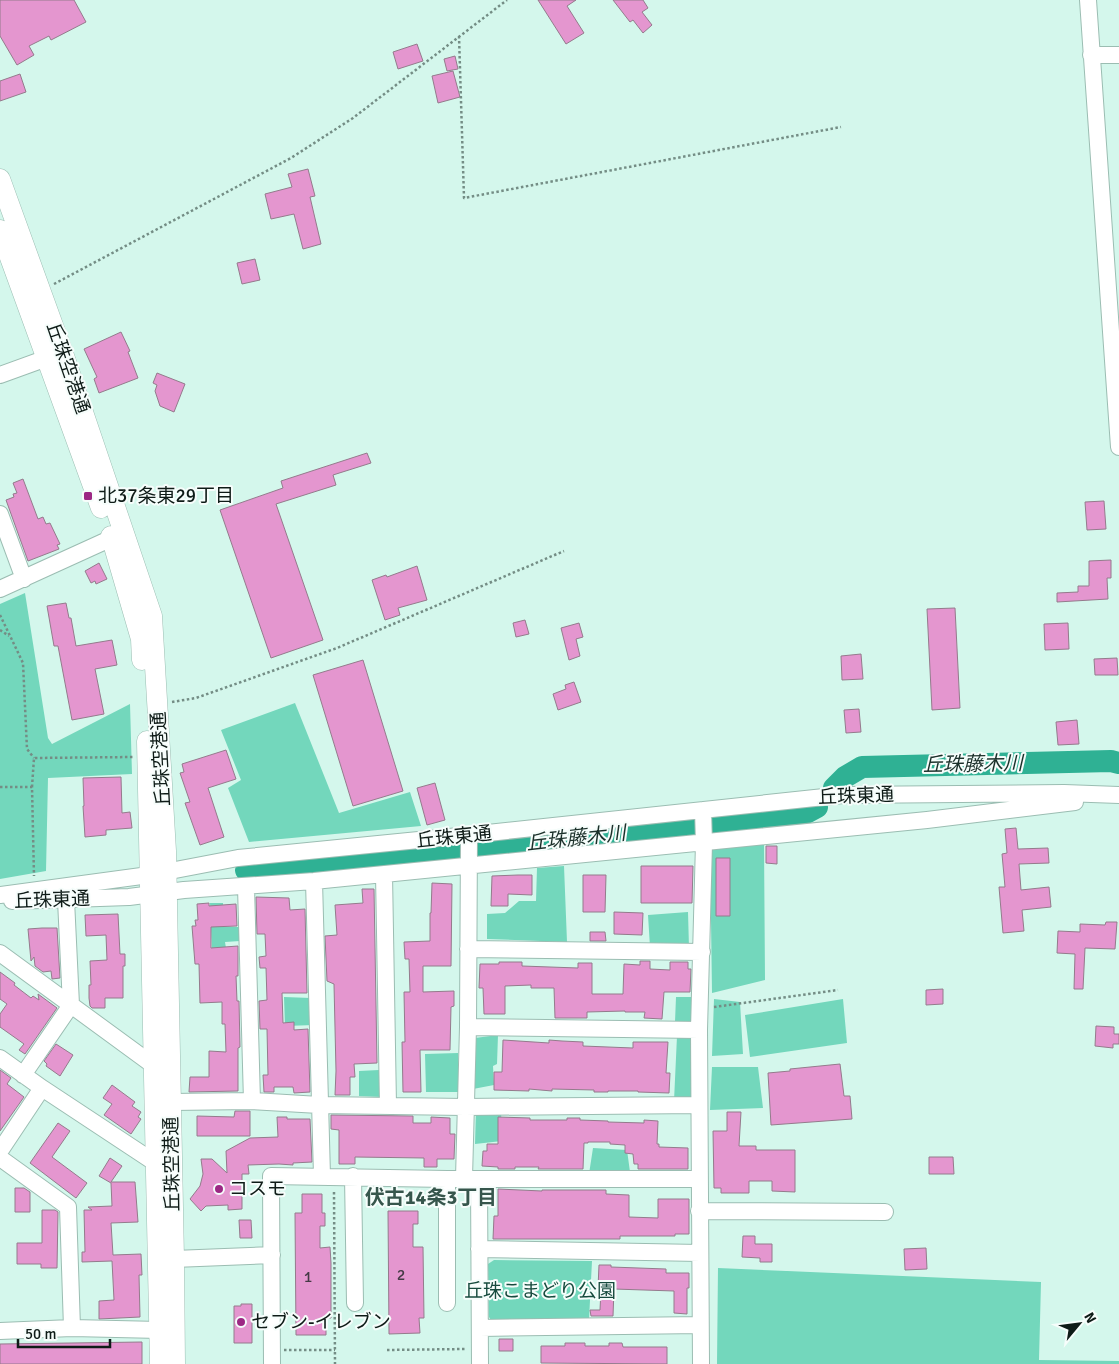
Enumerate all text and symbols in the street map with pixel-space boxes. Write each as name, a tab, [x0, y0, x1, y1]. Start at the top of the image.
street label: 丘珠空港通	[41, 319, 95, 417]
place label: 北37条東29丁目	[98, 484, 234, 508]
marker: 北37条東29丁目	[82, 490, 94, 502]
street label: 丘珠空港通	[147, 711, 175, 807]
water label: 丘珠藤木川	[923, 751, 1025, 777]
street label: 丘珠東通	[818, 783, 894, 809]
water label: 丘珠藤木川	[525, 820, 629, 856]
street label: 丘珠東通	[415, 821, 493, 853]
street label: 丘珠東通	[14, 887, 90, 913]
street label: 丘珠空港通	[159, 1116, 185, 1212]
place label: コスモ	[229, 1177, 286, 1201]
marker: コスモ	[213, 1183, 225, 1195]
district label: 伏古14条3丁目	[365, 1185, 497, 1210]
house number: 2	[397, 1265, 405, 1285]
house number: 1	[304, 1267, 312, 1287]
park label: 丘珠こまどり公園	[464, 1279, 616, 1303]
north arrow	[1054, 1299, 1104, 1349]
place label: セブン-イレブン	[251, 1310, 391, 1334]
text: N	[1080, 1310, 1100, 1326]
scale bar	[18, 1316, 110, 1348]
marker: セブン-イレブン	[235, 1316, 247, 1328]
text: 50 m	[25, 1325, 56, 1343]

